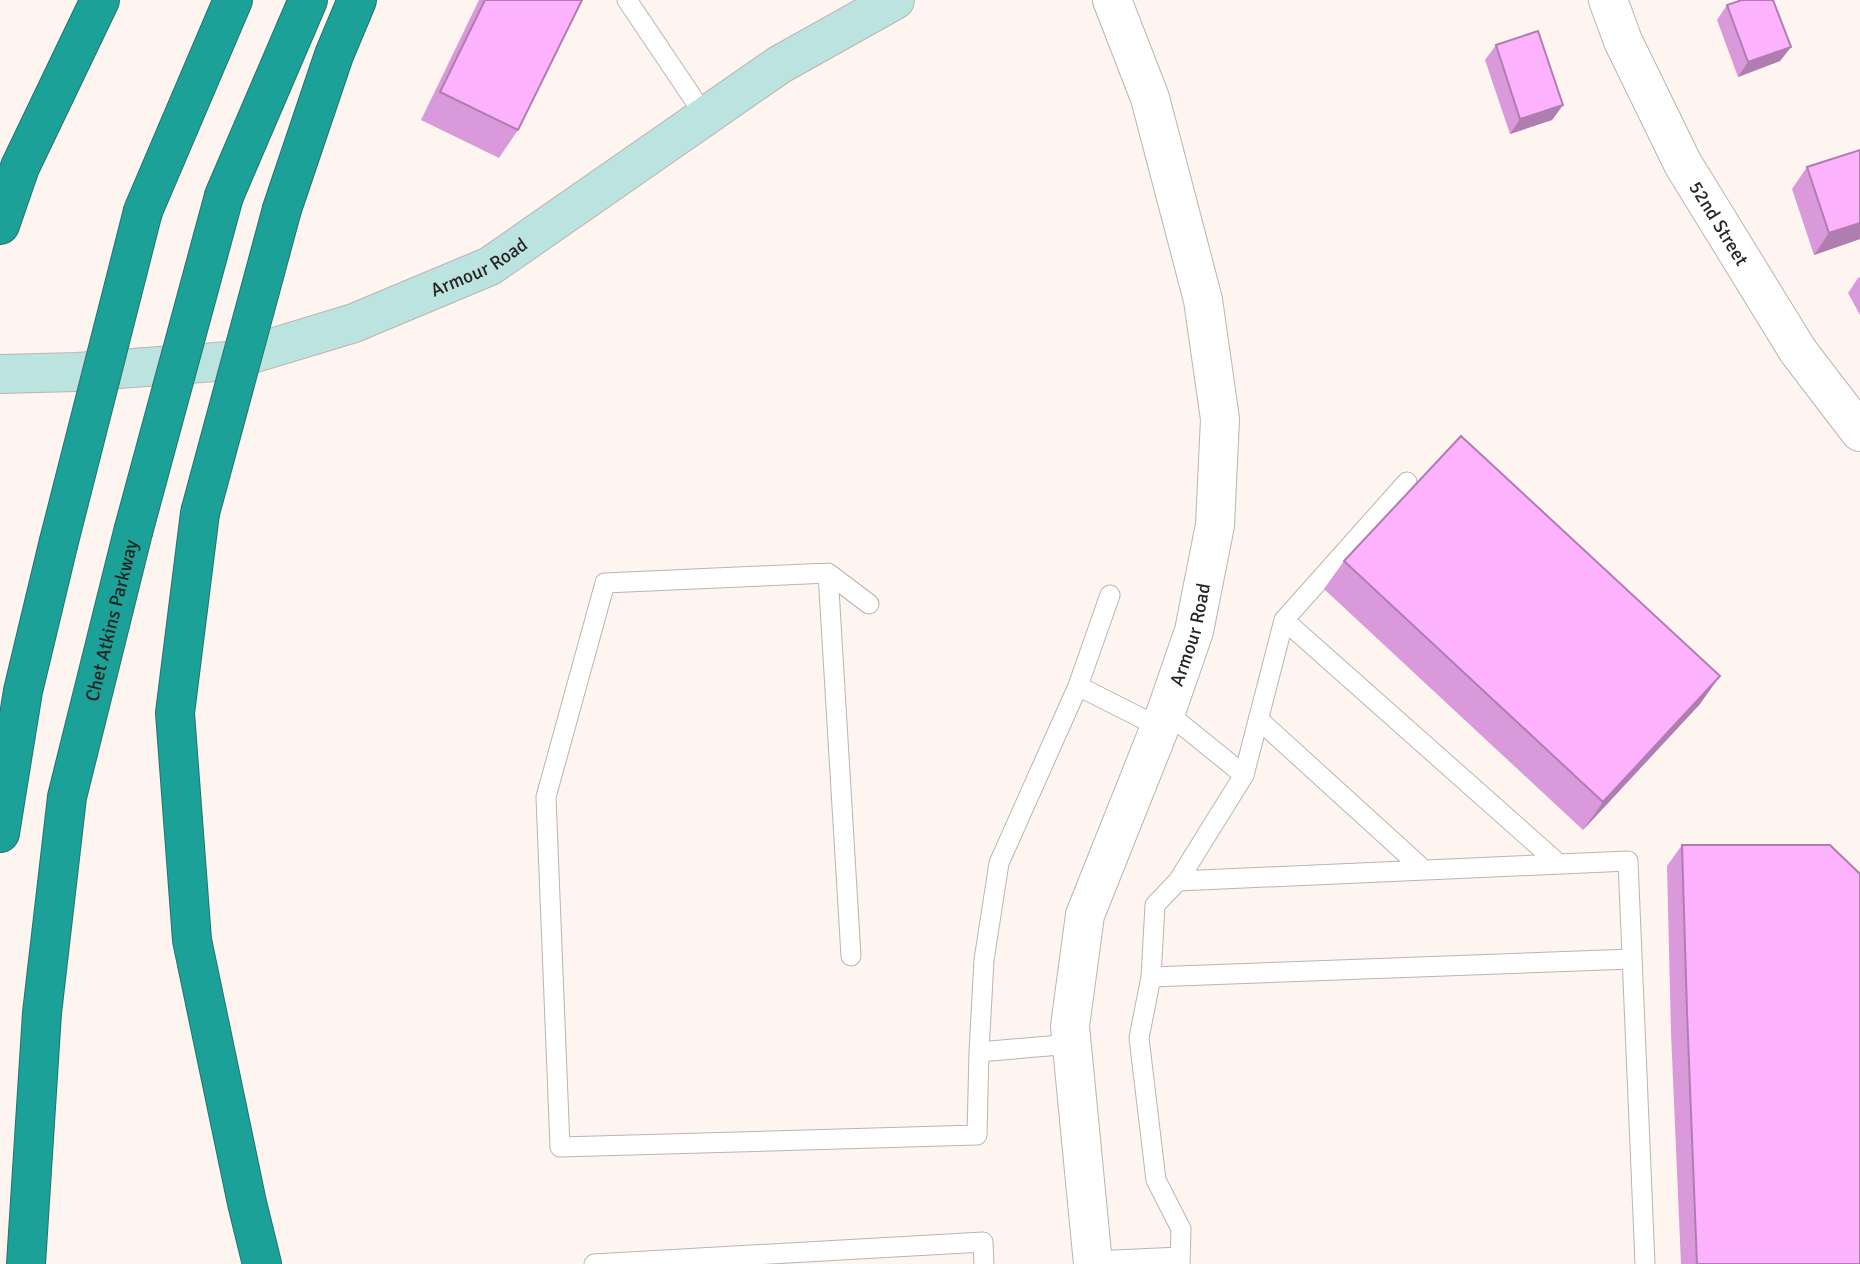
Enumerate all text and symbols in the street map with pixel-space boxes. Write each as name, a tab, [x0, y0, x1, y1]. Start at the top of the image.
street label: 52nd Street	[1684, 177, 1754, 271]
street label: Armour Road	[427, 233, 532, 303]
street label: Chet Atkins Parkway	[80, 537, 144, 704]
street label: Armour Road	[1165, 581, 1216, 689]

